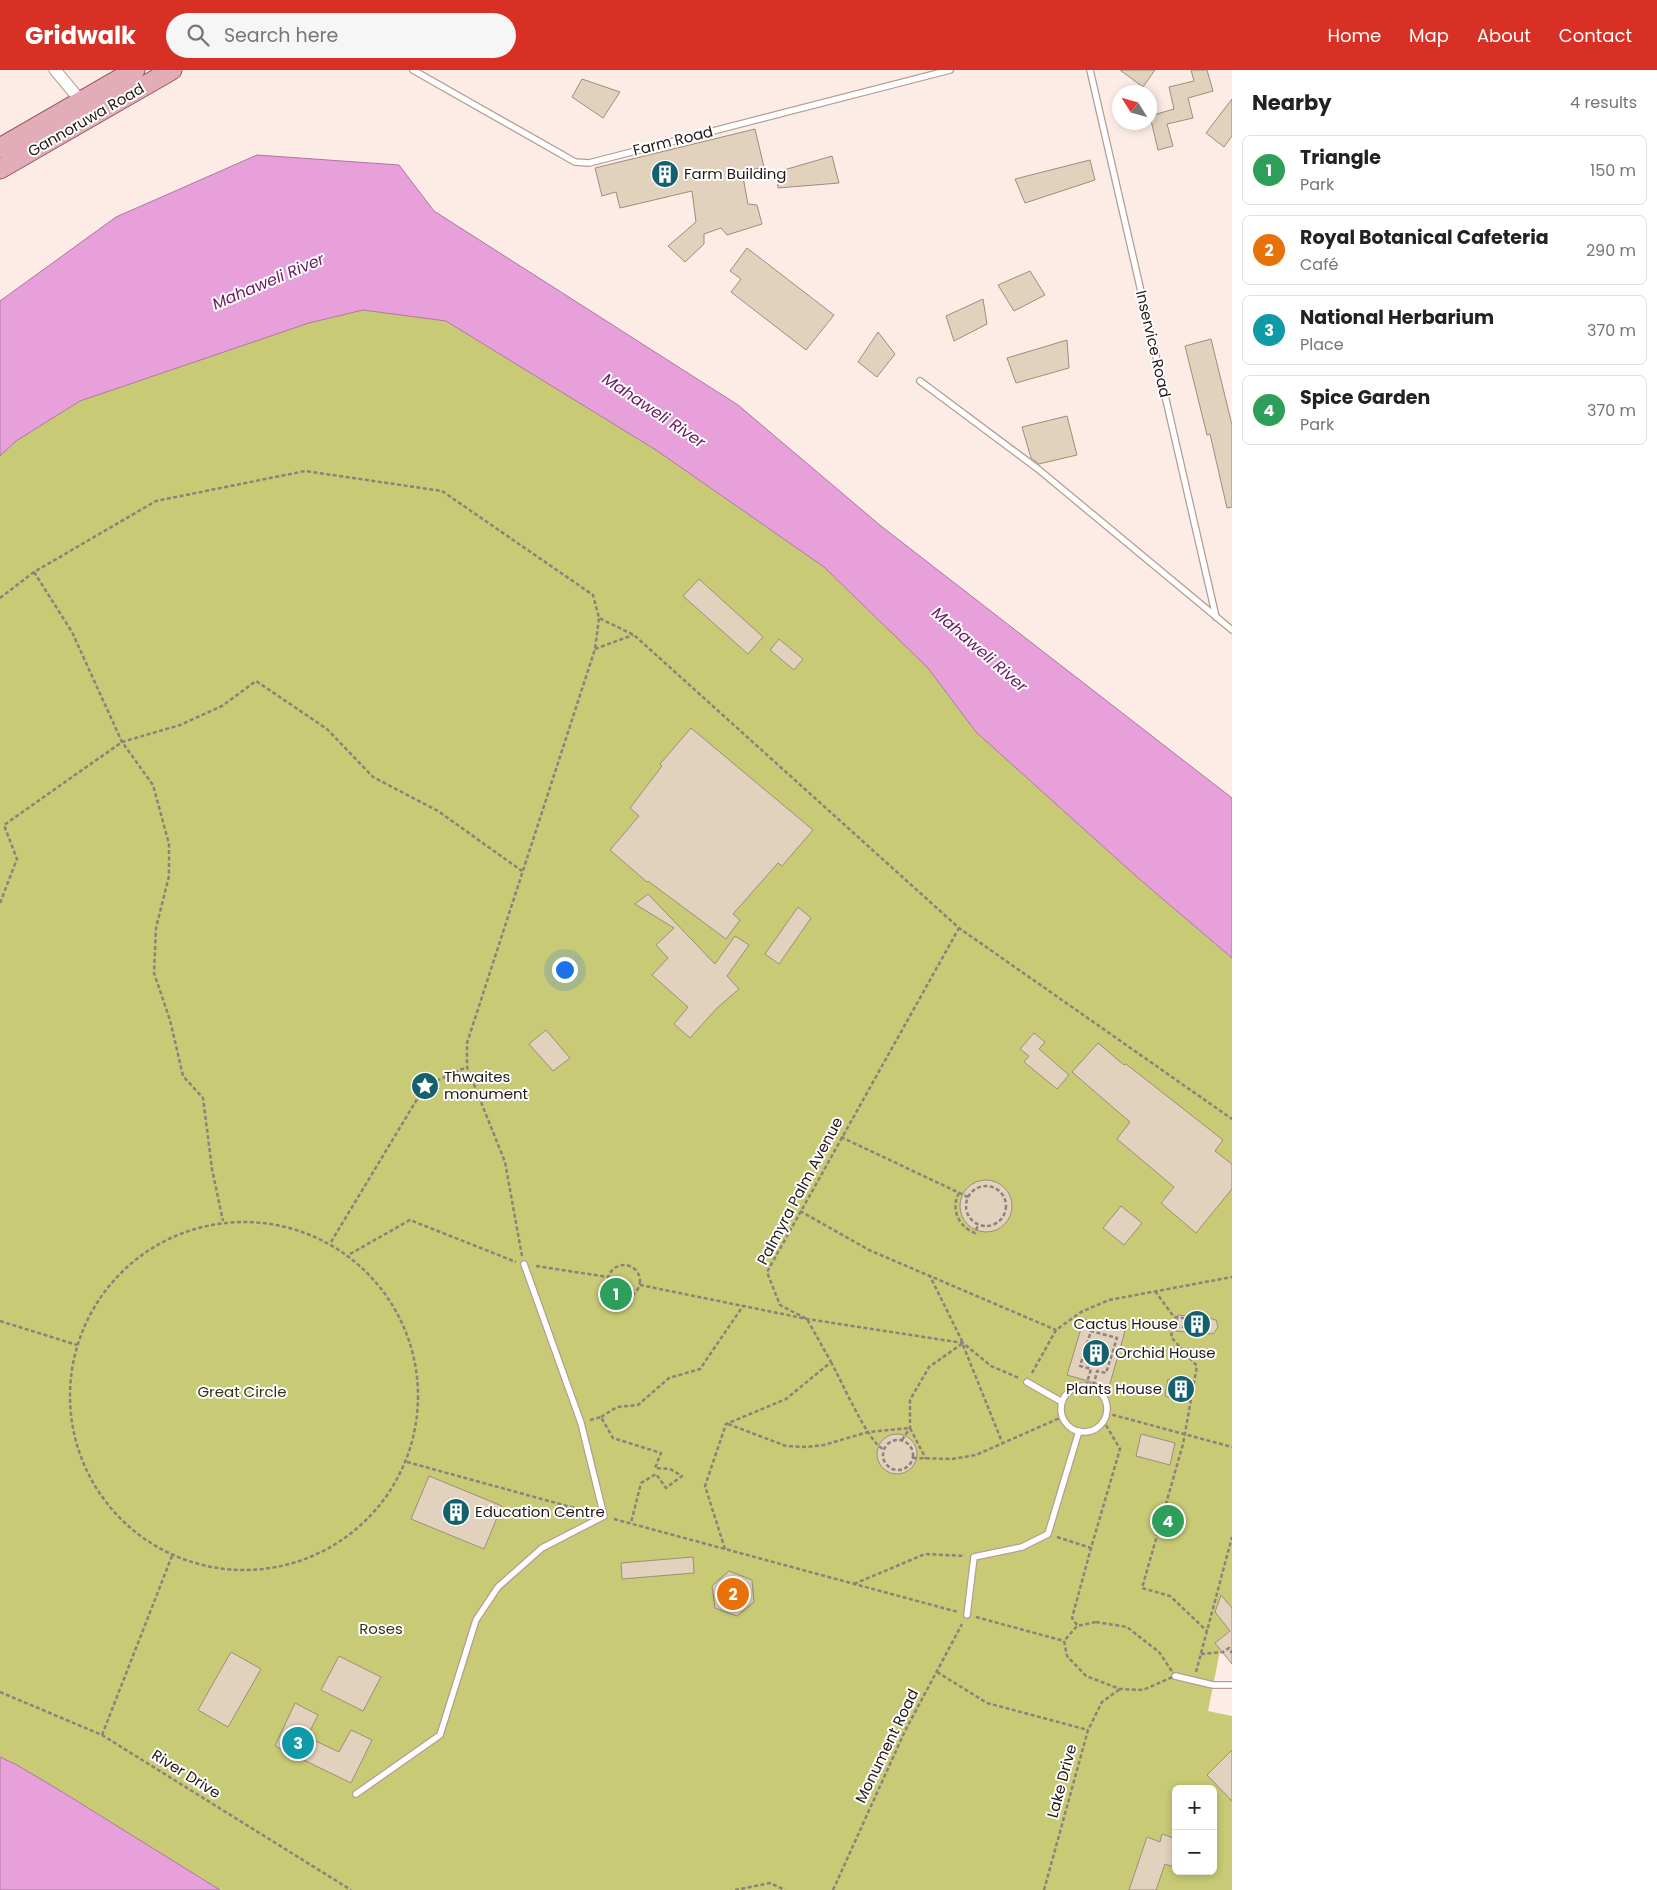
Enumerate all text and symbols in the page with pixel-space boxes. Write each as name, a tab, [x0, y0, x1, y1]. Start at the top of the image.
search box	[166, 13, 516, 58]
text: Gridwalk	[25, 19, 136, 52]
icon: search	[184, 21, 212, 49]
text: Search here	[224, 22, 338, 49]
text: Home	[1327, 23, 1381, 48]
text: Map	[1409, 23, 1449, 48]
text: About	[1477, 23, 1531, 48]
text: Contact	[1559, 23, 1632, 48]
street label: Gannoruwa Road	[24, 78, 148, 161]
north arrow	[1112, 85, 1157, 130]
text: Nearby	[1252, 88, 1332, 117]
text: 4 results	[1570, 91, 1637, 114]
street label: Farm Road	[631, 120, 715, 161]
text: Triangle	[1300, 144, 1381, 171]
building icon: Farm Building	[650, 159, 680, 189]
text: 1	[1266, 159, 1272, 182]
text: 150 m	[1590, 159, 1636, 182]
place label: Farm Building	[684, 163, 787, 184]
text: Park	[1300, 173, 1334, 196]
text: Royal Botanical Cafeteria	[1300, 224, 1549, 251]
text: 2	[1264, 239, 1274, 262]
text: 290 m	[1586, 239, 1636, 262]
water label: Mahaweli River	[209, 247, 329, 315]
text: Café	[1300, 253, 1338, 276]
street label: Inservice Road	[1131, 288, 1176, 400]
text: National Herbarium	[1300, 304, 1494, 331]
text: 3	[1264, 319, 1274, 342]
text: 370 m	[1587, 319, 1636, 342]
text: Place	[1300, 333, 1344, 356]
water label: Mahaweli River	[598, 367, 711, 454]
text: Spice Garden	[1300, 384, 1430, 411]
text: 4	[1264, 399, 1274, 422]
text: 370 m	[1587, 399, 1636, 422]
text: Park	[1300, 413, 1334, 436]
water label: Mahaweli River	[927, 601, 1033, 698]
your location	[552, 957, 578, 983]
place label: Thwaites monument	[444, 1066, 528, 1104]
place icon: Thwaites monument	[410, 1071, 440, 1101]
street label: Palmyra Palm Avenue	[752, 1113, 847, 1268]
pin: 1	[600, 1275, 632, 1313]
building icon: Cactus House	[1182, 1309, 1212, 1339]
place label: Cactus House	[1074, 1313, 1178, 1334]
building icon: Orchid House	[1081, 1338, 1111, 1368]
place label: Orchid House	[1115, 1342, 1216, 1363]
building icon: Plants House	[1166, 1374, 1196, 1404]
place label: Plants House	[1066, 1378, 1162, 1399]
park label: Great Circle	[197, 1381, 287, 1402]
building icon: Education Centre	[441, 1497, 471, 1527]
place label: Education Centre	[475, 1501, 605, 1522]
pin: 4	[1152, 1502, 1184, 1540]
pin: 2	[717, 1575, 749, 1613]
park label: Roses	[359, 1618, 403, 1639]
street label: Monument Road	[850, 1685, 923, 1806]
pin: 3	[282, 1724, 314, 1762]
street label: Lake Drive	[1042, 1742, 1081, 1820]
street label: River Drive	[148, 1744, 225, 1803]
map controls	[1172, 1785, 1217, 1875]
button: +	[1172, 1785, 1217, 1830]
button: −	[1172, 1830, 1217, 1875]

